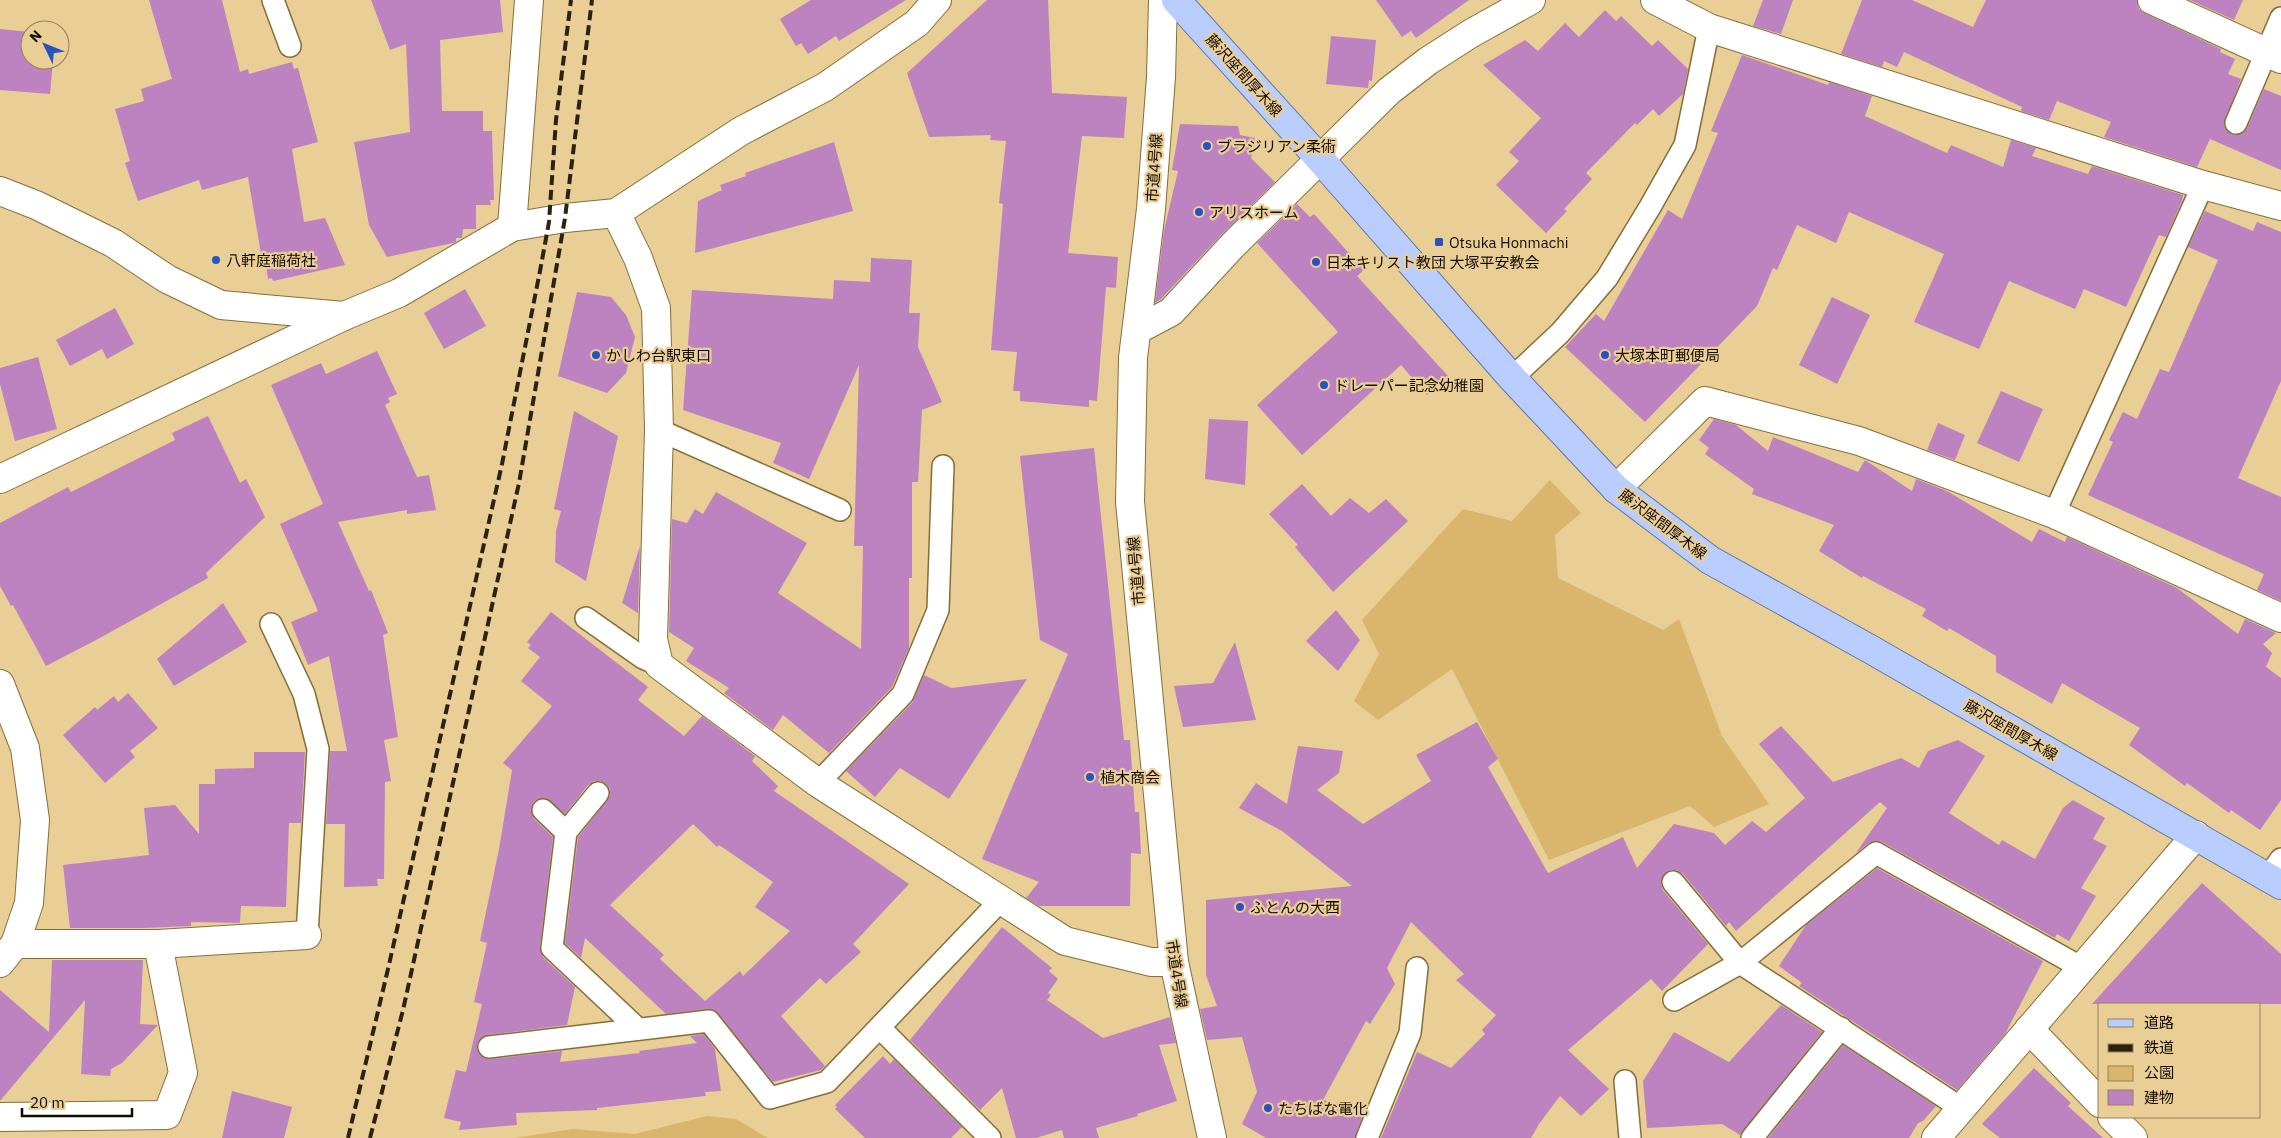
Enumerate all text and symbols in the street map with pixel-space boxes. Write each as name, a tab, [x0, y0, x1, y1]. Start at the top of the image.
north arrow	[20, 20, 70, 70]
text: N	[25, 26, 46, 46]
street label: 藤沢座間厚木線	[1202, 30, 1286, 120]
street label: 市道4号線	[1142, 133, 1166, 203]
place label: ブラジリアン柔術	[1217, 137, 1336, 156]
marker: ブラジリアン柔術	[1201, 140, 1213, 152]
place label: アリスホーム	[1209, 203, 1299, 222]
marker: アリスホーム	[1193, 206, 1205, 218]
place label: Otsuka Honmachi	[1449, 233, 1569, 252]
marker: Otsuka Honmachi	[1433, 236, 1445, 248]
place label: 八軒庭稲荷社	[226, 251, 316, 270]
place label: 日本キリスト教団 大塚平安教会	[1326, 253, 1540, 272]
marker: 八軒庭稲荷社	[210, 254, 222, 266]
marker: 日本キリスト教団 大塚平安教会	[1310, 256, 1322, 268]
place label: かしわ台駅東口	[606, 346, 711, 365]
place label: 大塚本町郵便局	[1615, 346, 1720, 365]
marker: かしわ台駅東口	[590, 349, 602, 361]
marker: 大塚本町郵便局	[1599, 349, 1611, 361]
place label: ドレーパー記念幼稚園	[1334, 376, 1484, 395]
marker: ドレーパー記念幼稚園	[1318, 379, 1330, 391]
street label: 藤沢座間厚木線	[1615, 485, 1711, 563]
street label: 市道4号線	[1124, 536, 1148, 606]
street label: 藤沢座間厚木線	[1961, 696, 2061, 764]
place label: 植木商会	[1100, 768, 1160, 787]
marker: 植木商会	[1084, 771, 1096, 783]
place label: ふとんの大西	[1250, 898, 1340, 917]
marker: ふとんの大西	[1234, 901, 1246, 913]
street label: 市道4号線	[1162, 938, 1192, 1010]
legend	[2098, 1003, 2261, 1118]
text: 道路	[2144, 1013, 2174, 1032]
text: 鉄道	[2144, 1038, 2174, 1057]
text: 公園	[2144, 1063, 2174, 1082]
scale bar	[22, 1086, 132, 1118]
text: 建物	[2144, 1088, 2174, 1107]
text: 20 m	[30, 1093, 65, 1112]
place label: たちばな電化	[1278, 1099, 1368, 1118]
marker: たちばな電化	[1262, 1102, 1274, 1114]

